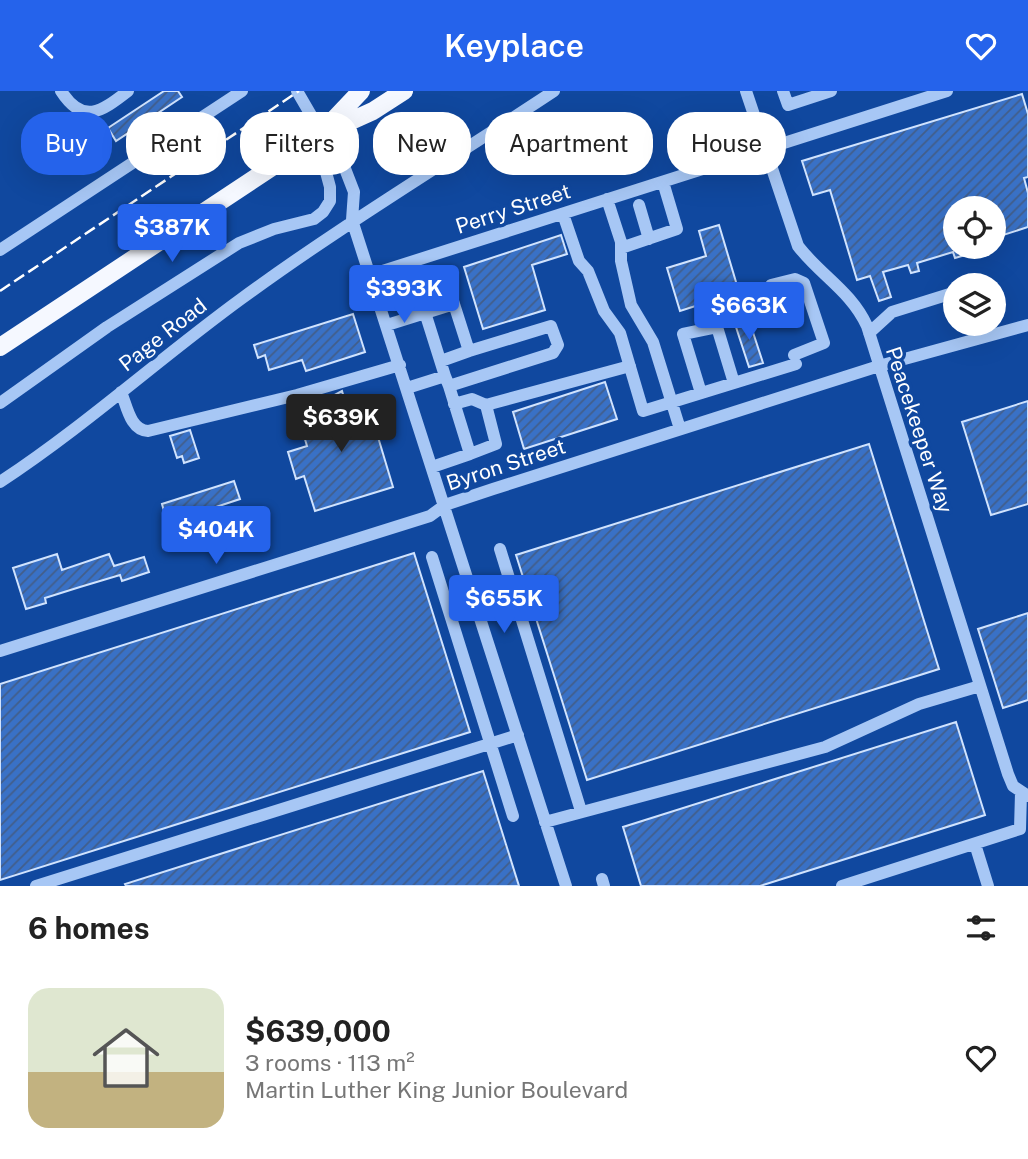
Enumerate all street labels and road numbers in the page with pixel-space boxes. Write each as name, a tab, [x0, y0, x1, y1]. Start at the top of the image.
street label: Perry Street	[452, 178, 573, 239]
street label: Page Road	[114, 293, 211, 377]
street label: Peacekeeper Way	[881, 343, 958, 516]
street label: Byron Street	[443, 434, 569, 496]

